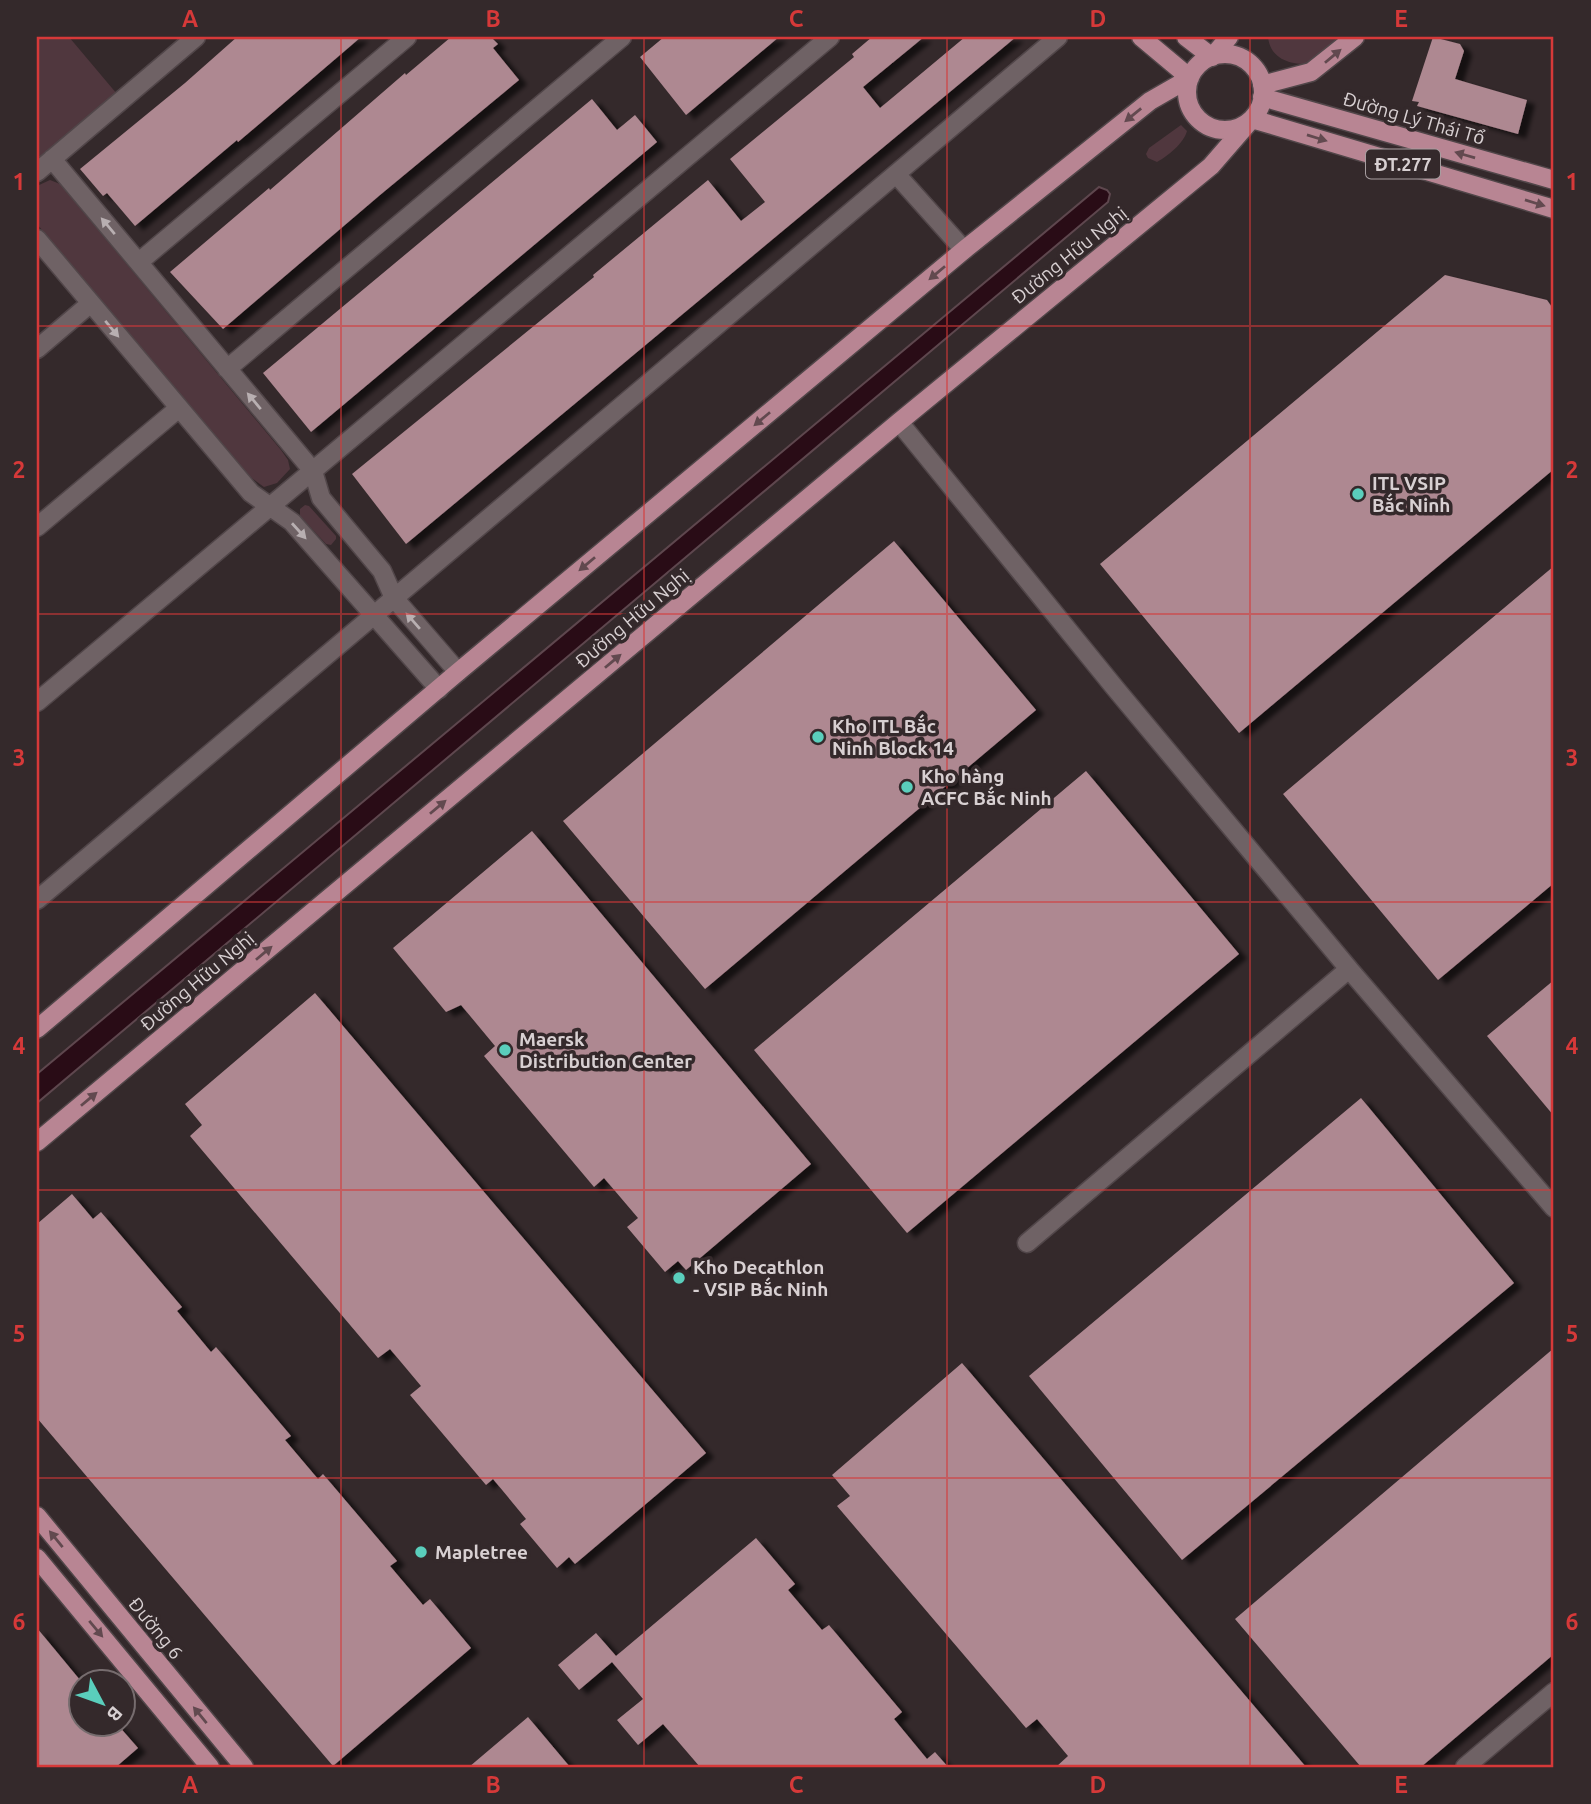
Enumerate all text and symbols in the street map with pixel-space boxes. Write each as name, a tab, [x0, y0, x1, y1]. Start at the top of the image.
text: A	[182, 6, 198, 31]
text: B	[485, 6, 501, 31]
text: C	[789, 6, 804, 31]
text: D	[1090, 6, 1106, 31]
text: E	[1394, 6, 1408, 31]
one-way arrow	[1324, 48, 1342, 64]
street label: Đường Lý Thái Tổ	[1341, 87, 1487, 149]
one-way arrow	[1124, 107, 1142, 122]
one-way arrow	[1307, 134, 1328, 144]
road number: ĐT.277	[1366, 149, 1440, 178]
one-way arrow	[1454, 149, 1475, 159]
text: 1	[13, 169, 25, 194]
text: 1	[1566, 169, 1578, 194]
one-way arrow	[1525, 199, 1546, 209]
street label: Đường Hữu Nghị	[1007, 202, 1131, 308]
one-way arrow	[100, 217, 116, 235]
one-way arrow	[928, 265, 945, 280]
one-way arrow	[104, 320, 119, 337]
one-way arrow	[246, 392, 261, 410]
one-way arrow	[753, 411, 771, 426]
text: 2	[13, 457, 25, 482]
text: 2	[1566, 457, 1578, 482]
place label: ITL VSIP Bắc Ninh	[1372, 472, 1450, 516]
marker: ITL VSIP Bắc Ninh	[1350, 486, 1366, 502]
one-way arrow	[291, 522, 307, 540]
one-way arrow	[579, 557, 597, 572]
street label: Đường Hữu Nghị	[571, 564, 693, 672]
one-way arrow	[406, 613, 422, 630]
one-way arrow	[604, 653, 622, 669]
place label: Kho ITL Bắc Ninh Block 14	[832, 714, 954, 759]
marker: Kho ITL Bắc Ninh Block 14	[810, 729, 826, 745]
text: 3	[13, 745, 25, 770]
text: 3	[1566, 745, 1578, 770]
place label: Kho hàng ACFC Bắc Ninh	[921, 765, 1052, 809]
marker: Kho hàng ACFC Bắc Ninh	[899, 779, 915, 795]
one-way arrow	[430, 800, 447, 815]
street label: Đường Hữu Nghị	[136, 927, 258, 1035]
one-way arrow	[255, 946, 272, 961]
place label: Maersk Distribution Center	[519, 1028, 692, 1072]
text: 4	[13, 1033, 26, 1058]
text: 4	[1566, 1033, 1579, 1058]
marker: Maersk Distribution Center	[497, 1042, 513, 1058]
one-way arrow	[80, 1091, 98, 1106]
place label: Kho Decathlon - VSIP Bắc Ninh	[693, 1256, 829, 1300]
marker: Kho Decathlon - VSIP Bắc Ninh	[671, 1270, 687, 1286]
text: 5	[13, 1321, 25, 1346]
text: 5	[1566, 1321, 1578, 1346]
one-way arrow	[49, 1530, 64, 1547]
place label: Mapletree	[435, 1541, 528, 1563]
marker: Mapletree	[413, 1544, 429, 1560]
street label: Đường 6	[125, 1593, 187, 1663]
text: 6	[13, 1609, 26, 1634]
text: 6	[1566, 1609, 1579, 1634]
one-way arrow	[88, 1621, 103, 1638]
north arrow	[66, 1668, 136, 1738]
text: B	[102, 1702, 127, 1726]
one-way arrow	[193, 1706, 208, 1724]
text: A	[182, 1772, 198, 1797]
text: B	[485, 1772, 501, 1797]
text: C	[789, 1772, 804, 1797]
text: D	[1090, 1772, 1106, 1797]
text: E	[1394, 1772, 1408, 1797]

